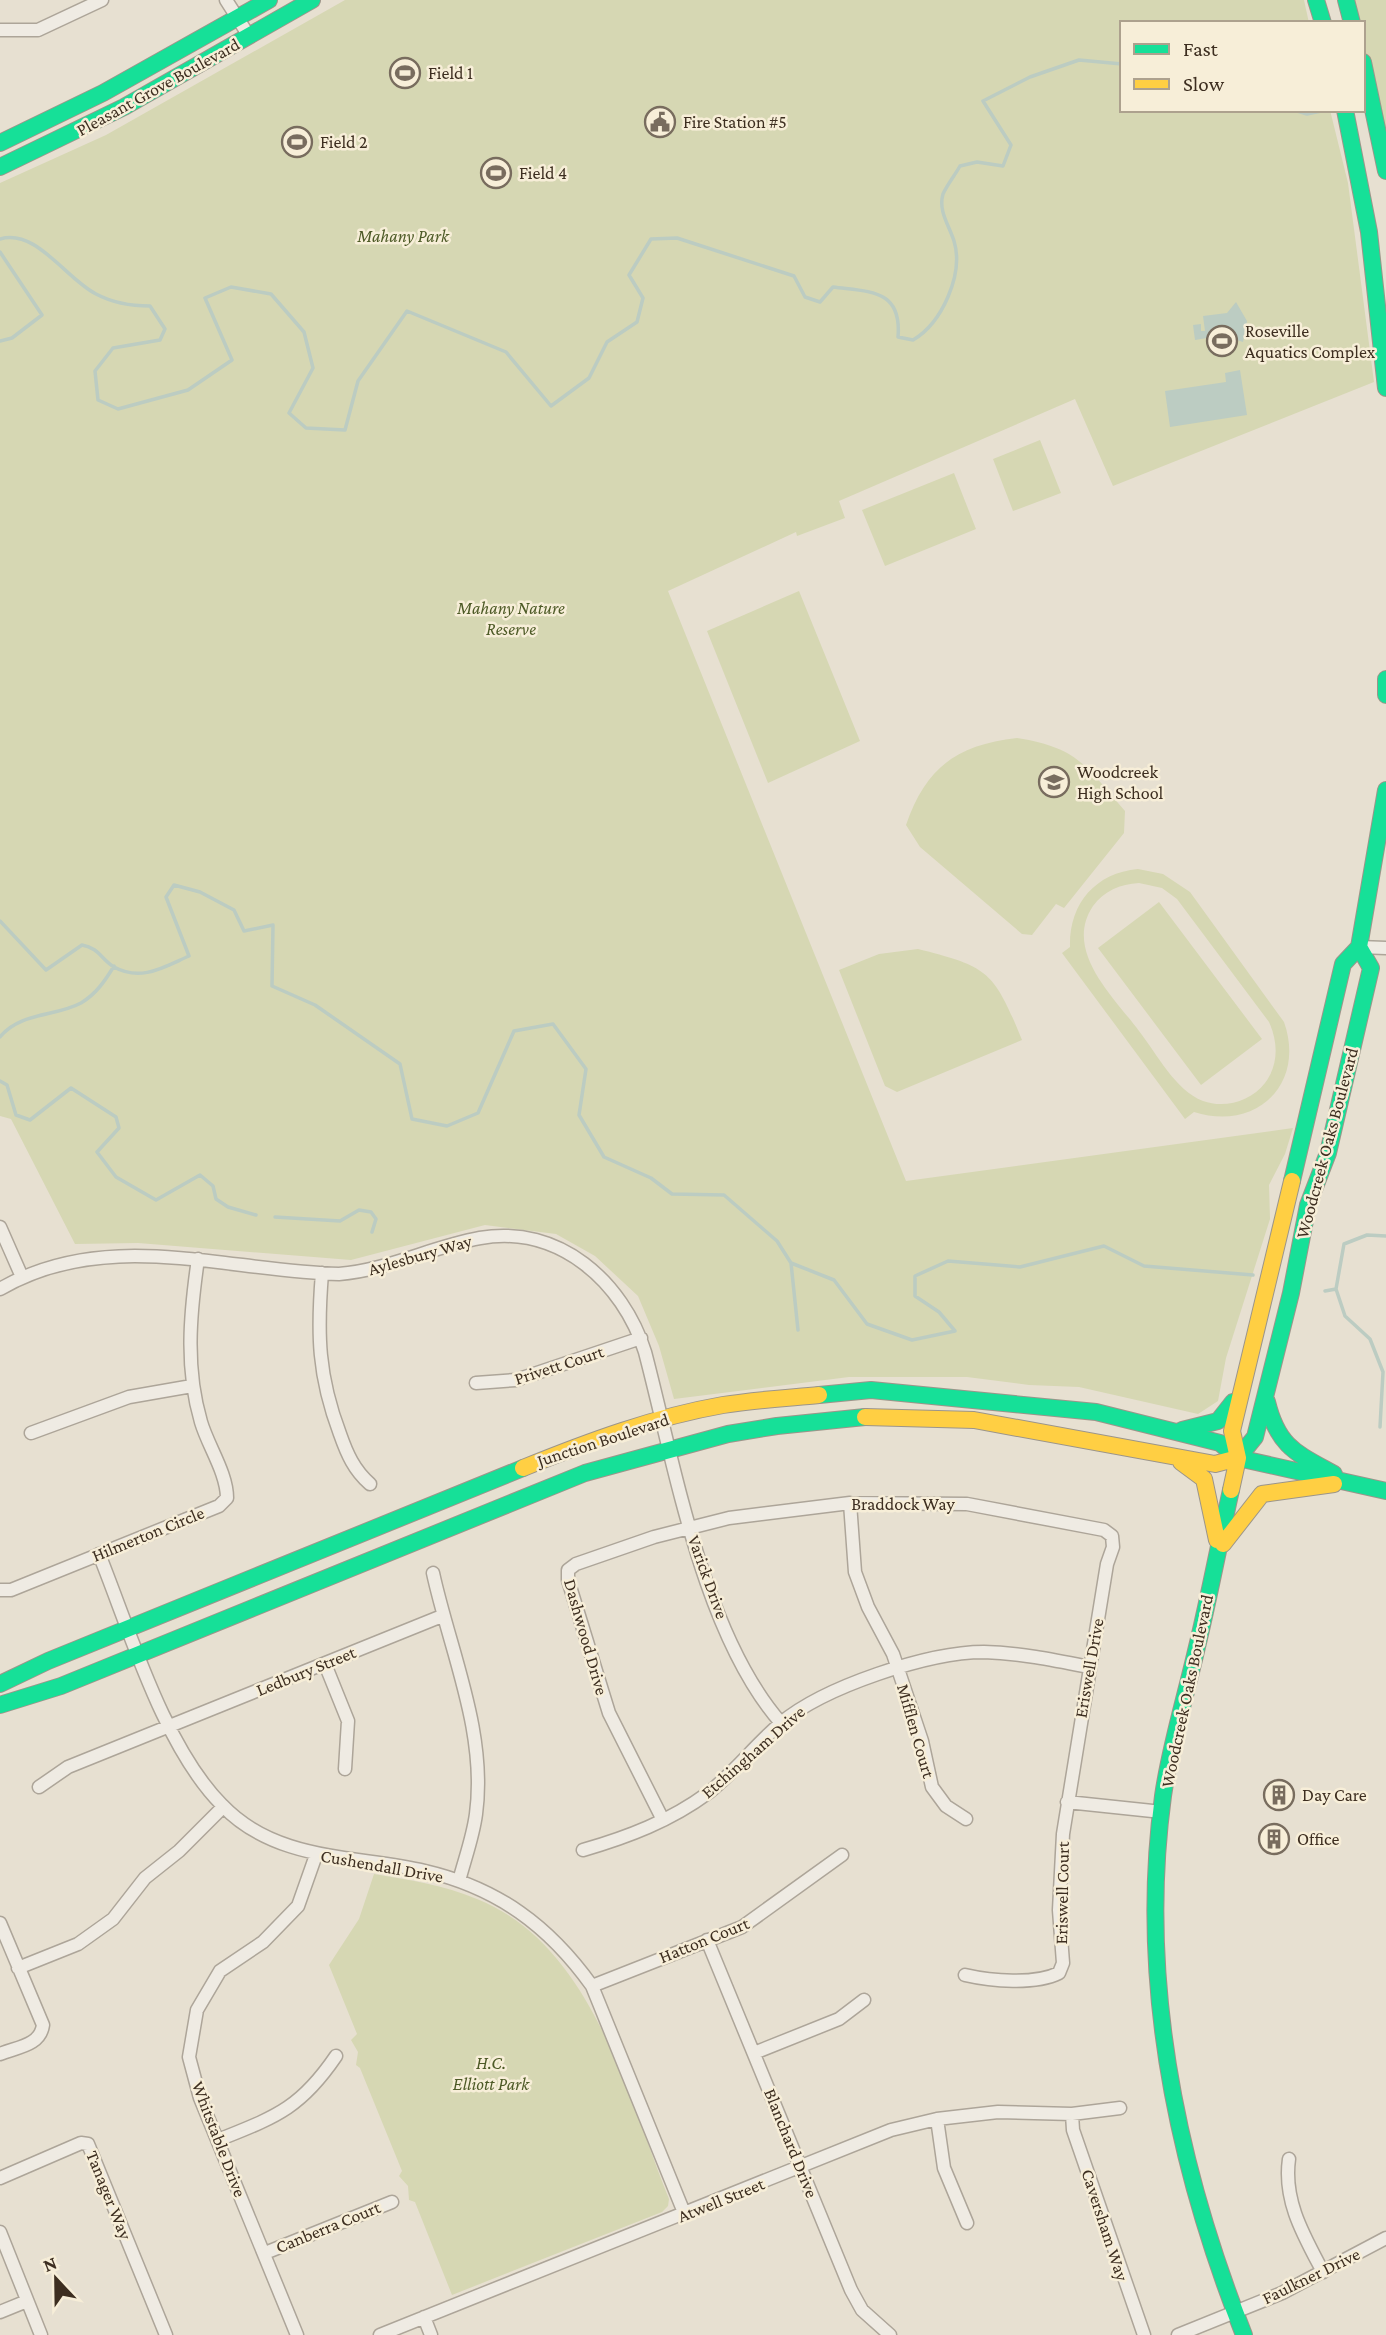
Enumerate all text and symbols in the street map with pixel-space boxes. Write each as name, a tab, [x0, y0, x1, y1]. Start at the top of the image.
legend	[1120, 21, 1365, 112]
street label: Pleasant Grove Boulevard	[73, 34, 243, 140]
text: Fast	[1183, 37, 1219, 61]
sports icon: Field 1	[388, 56, 422, 90]
place label: Field 1	[428, 63, 473, 83]
text: Slow	[1183, 72, 1225, 96]
public building icon: Fire Station #5	[643, 105, 677, 139]
place label: Fire Station #5	[683, 112, 787, 132]
sports icon: Field 2	[280, 125, 314, 159]
place label: Field 2	[320, 132, 368, 152]
sports icon: Field 4	[479, 156, 513, 190]
place label: Field 4	[519, 163, 567, 183]
park label: Mahany Park	[356, 226, 450, 246]
place label: Roseville Aquatics Complex	[1245, 321, 1376, 362]
sports icon: Roseville Aquatics Complex	[1205, 324, 1239, 358]
park label: Mahany Nature Reserve	[456, 598, 565, 639]
place label: Woodcreek High School	[1077, 762, 1164, 803]
school or university icon: Woodcreek High School	[1037, 765, 1071, 799]
street label: Woodcreek Oaks Boulevard	[1292, 1045, 1362, 1241]
street label: Aylesbury Way	[366, 1230, 475, 1279]
street label: Privett Court	[512, 1341, 607, 1389]
street label: Junction Boulevard	[533, 1409, 672, 1471]
street label: Braddock Way	[851, 1494, 956, 1514]
street label: Hilmerton Circle	[89, 1502, 207, 1566]
street label: Varick Drive	[684, 1533, 732, 1622]
street label: Dashwood Drive	[560, 1577, 612, 1697]
street label: Woodcreek Oaks Boulevard	[1157, 1592, 1217, 1789]
street label: Eriswell Drive	[1070, 1617, 1108, 1719]
street label: Ledbury Street	[253, 1642, 360, 1700]
street label: Mifflen Court	[893, 1682, 939, 1781]
street label: Etchingham Drive	[697, 1702, 809, 1802]
building icon: Day Care	[1262, 1778, 1296, 1812]
place label: Day Care	[1302, 1785, 1367, 1805]
building icon: Office	[1257, 1822, 1291, 1856]
place label: Office	[1297, 1829, 1339, 1849]
street label: Eriswell Court	[1051, 1840, 1073, 1945]
street label: Cushendall Drive	[319, 1845, 445, 1887]
street label: Hatton Court	[656, 1912, 753, 1967]
park label: H.C. Elliott Park	[453, 2053, 530, 2094]
street label: Whitstable Drive	[188, 2078, 250, 2200]
street label: Blanchard Drive	[760, 2085, 822, 2201]
street label: Tanager Way	[82, 2148, 136, 2243]
street label: Caversham Way	[1078, 2167, 1133, 2284]
street label: Atwell Street	[675, 2173, 768, 2226]
street label: Canberra Court	[273, 2197, 384, 2257]
north arrow	[21, 2244, 91, 2314]
street label: Faulkner Drive	[1259, 2244, 1363, 2308]
text: N	[40, 2252, 60, 2276]

